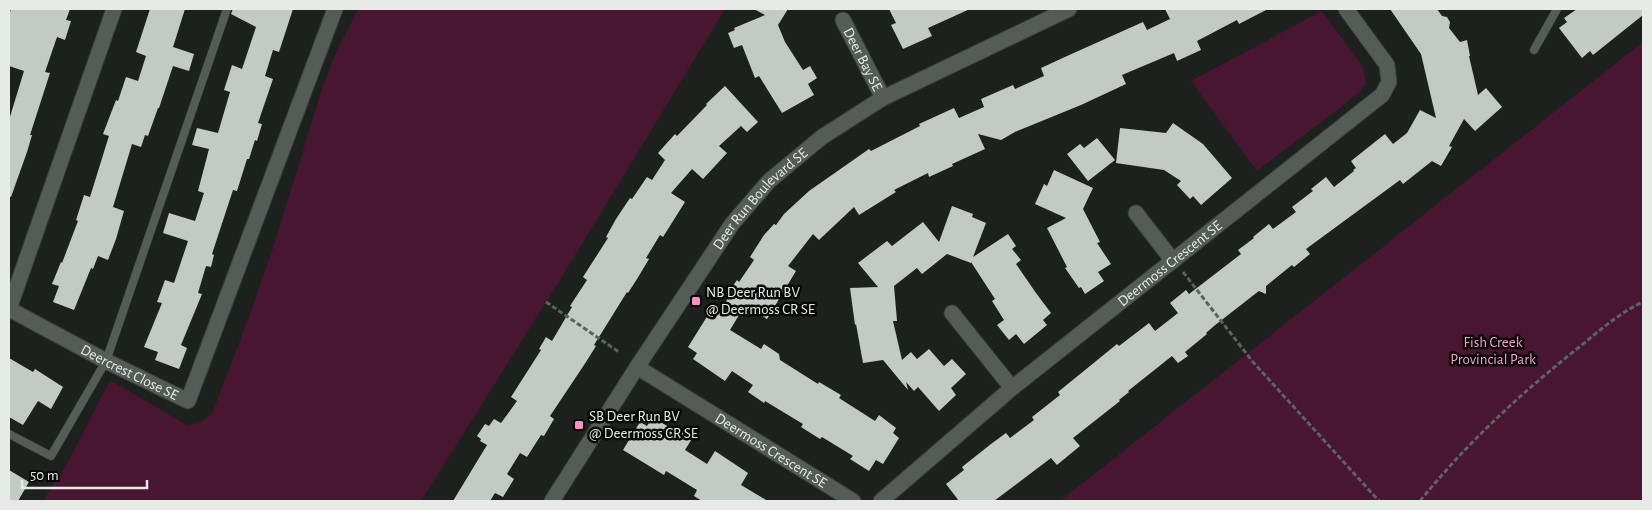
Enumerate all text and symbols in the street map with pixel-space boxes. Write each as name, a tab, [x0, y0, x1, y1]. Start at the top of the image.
street label: Deer Bay SE	[840, 25, 885, 93]
street label: Deer Run Boulevard SE	[710, 145, 810, 252]
street label: Deermoss Crescent SE	[1115, 218, 1225, 309]
place label: NB Deer Run BV @ Deermoss CR SE	[706, 285, 815, 317]
marker: NB Deer Run BV @ Deermoss CR SE	[690, 295, 702, 307]
park label: Fish Creek Provincial Park	[1450, 335, 1536, 367]
street label: Deercrest Close SE	[78, 342, 181, 403]
place label: SB Deer Run BV @ Deermoss CR SE	[589, 409, 698, 441]
street label: Deermoss Crescent SE	[713, 411, 829, 491]
marker: SB Deer Run BV @ Deermoss CR SE	[573, 419, 585, 431]
scale bar	[22, 458, 148, 490]
text: 50 m	[30, 468, 59, 483]

